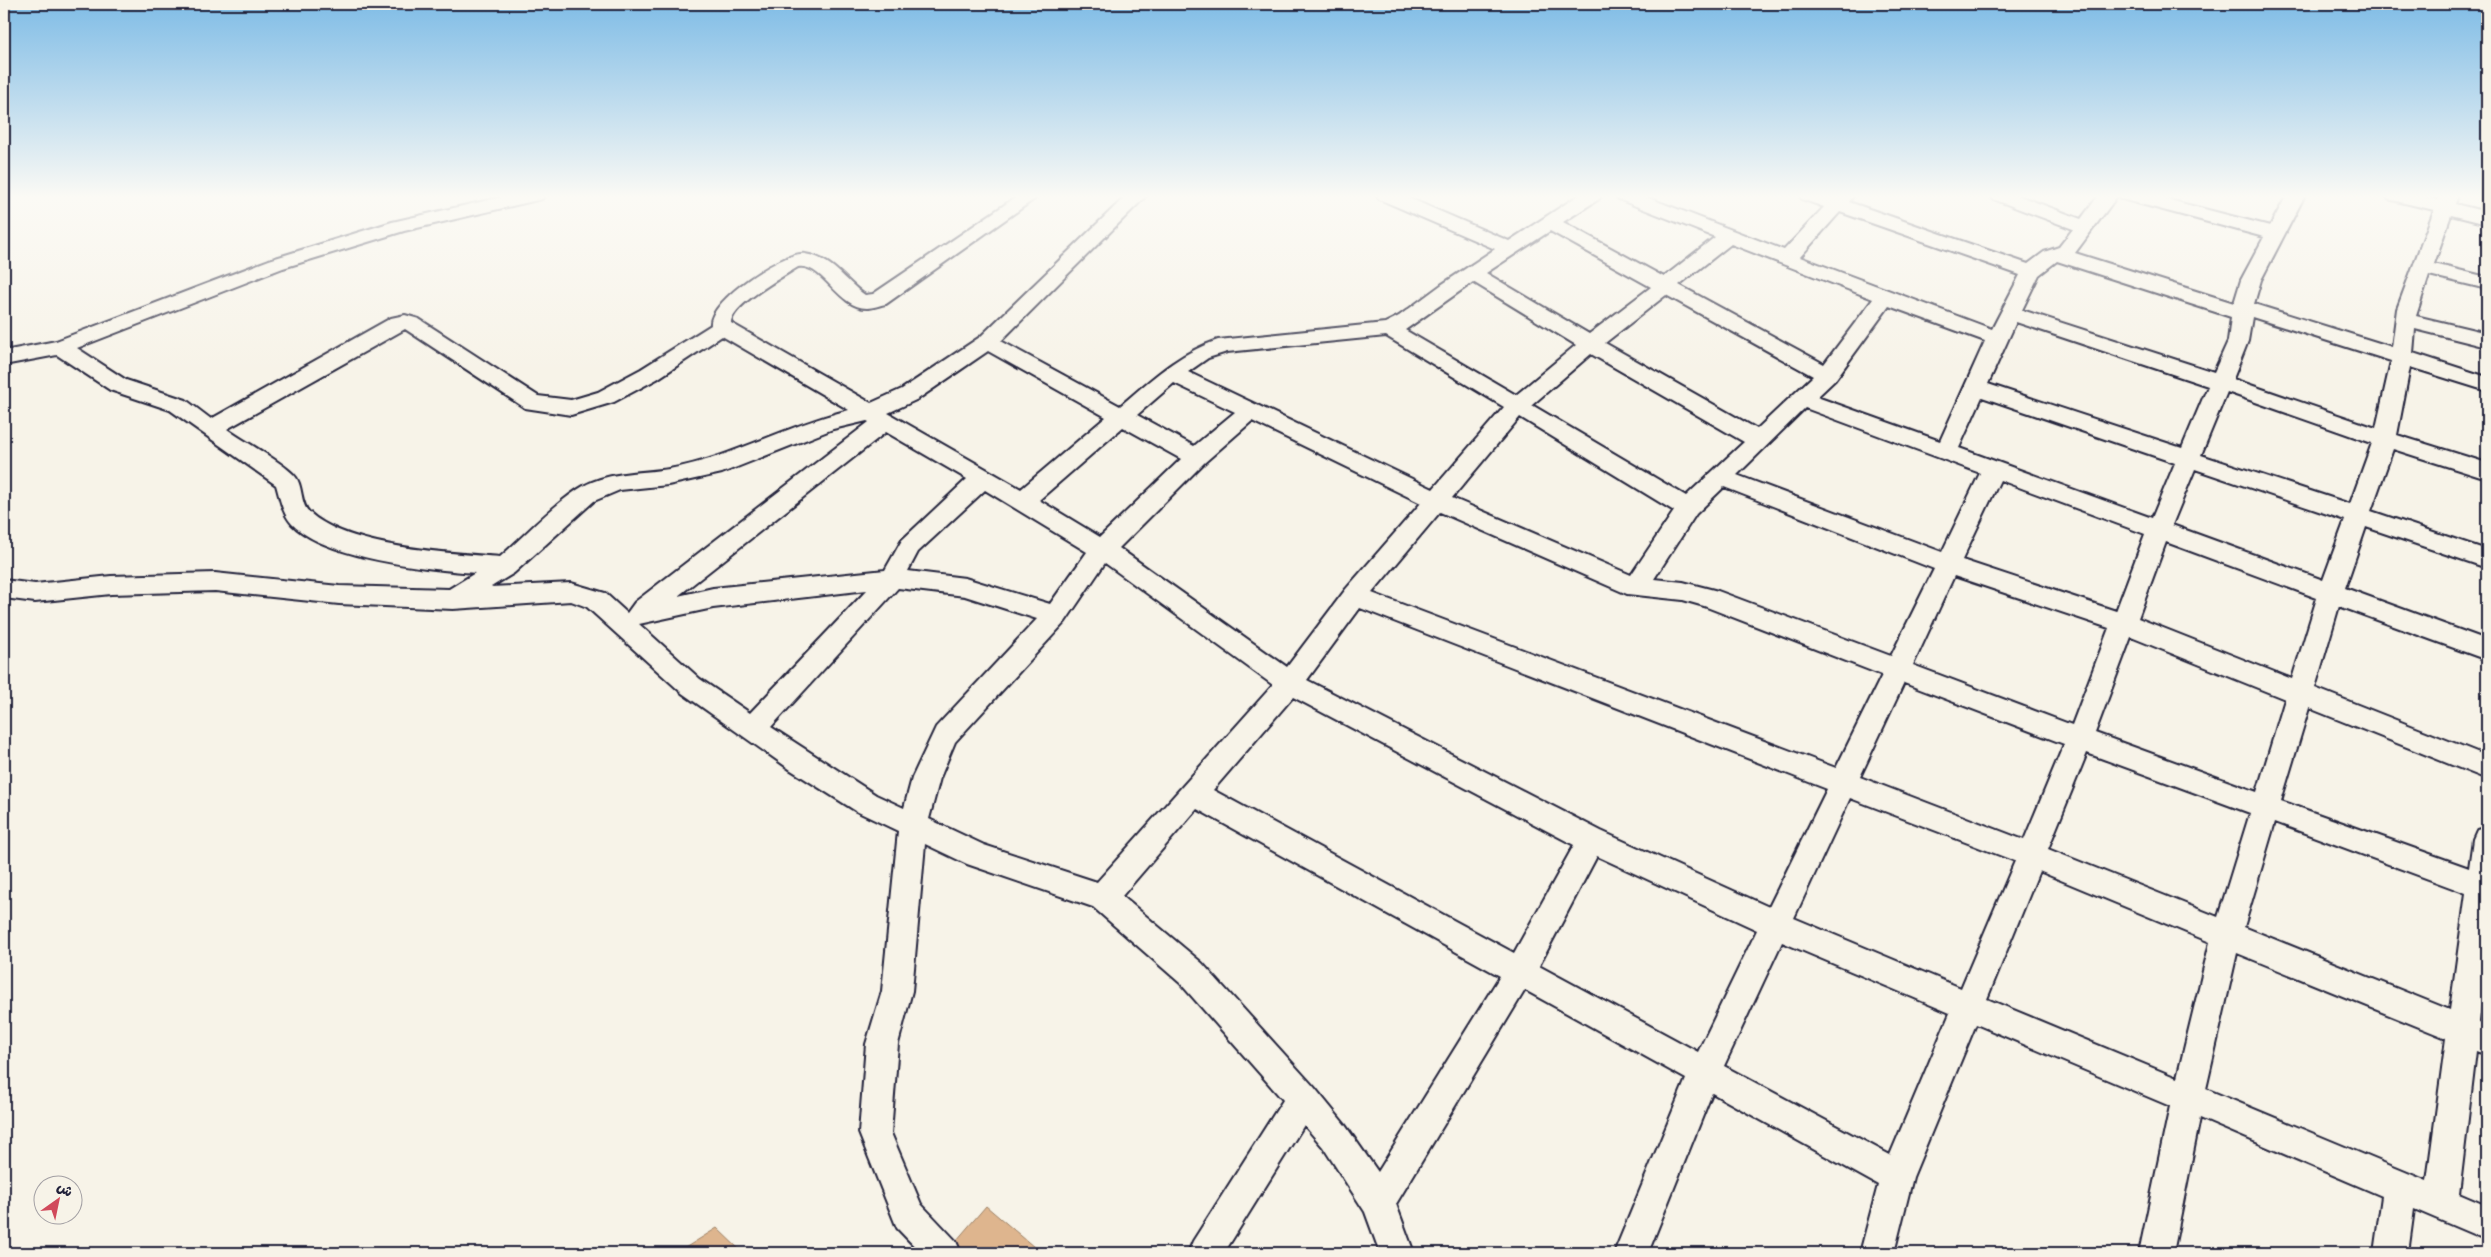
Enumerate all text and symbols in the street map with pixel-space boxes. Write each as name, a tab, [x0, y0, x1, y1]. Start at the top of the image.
north arrow	[32, 1174, 82, 1224]
text: ش	[52, 1177, 77, 1203]

